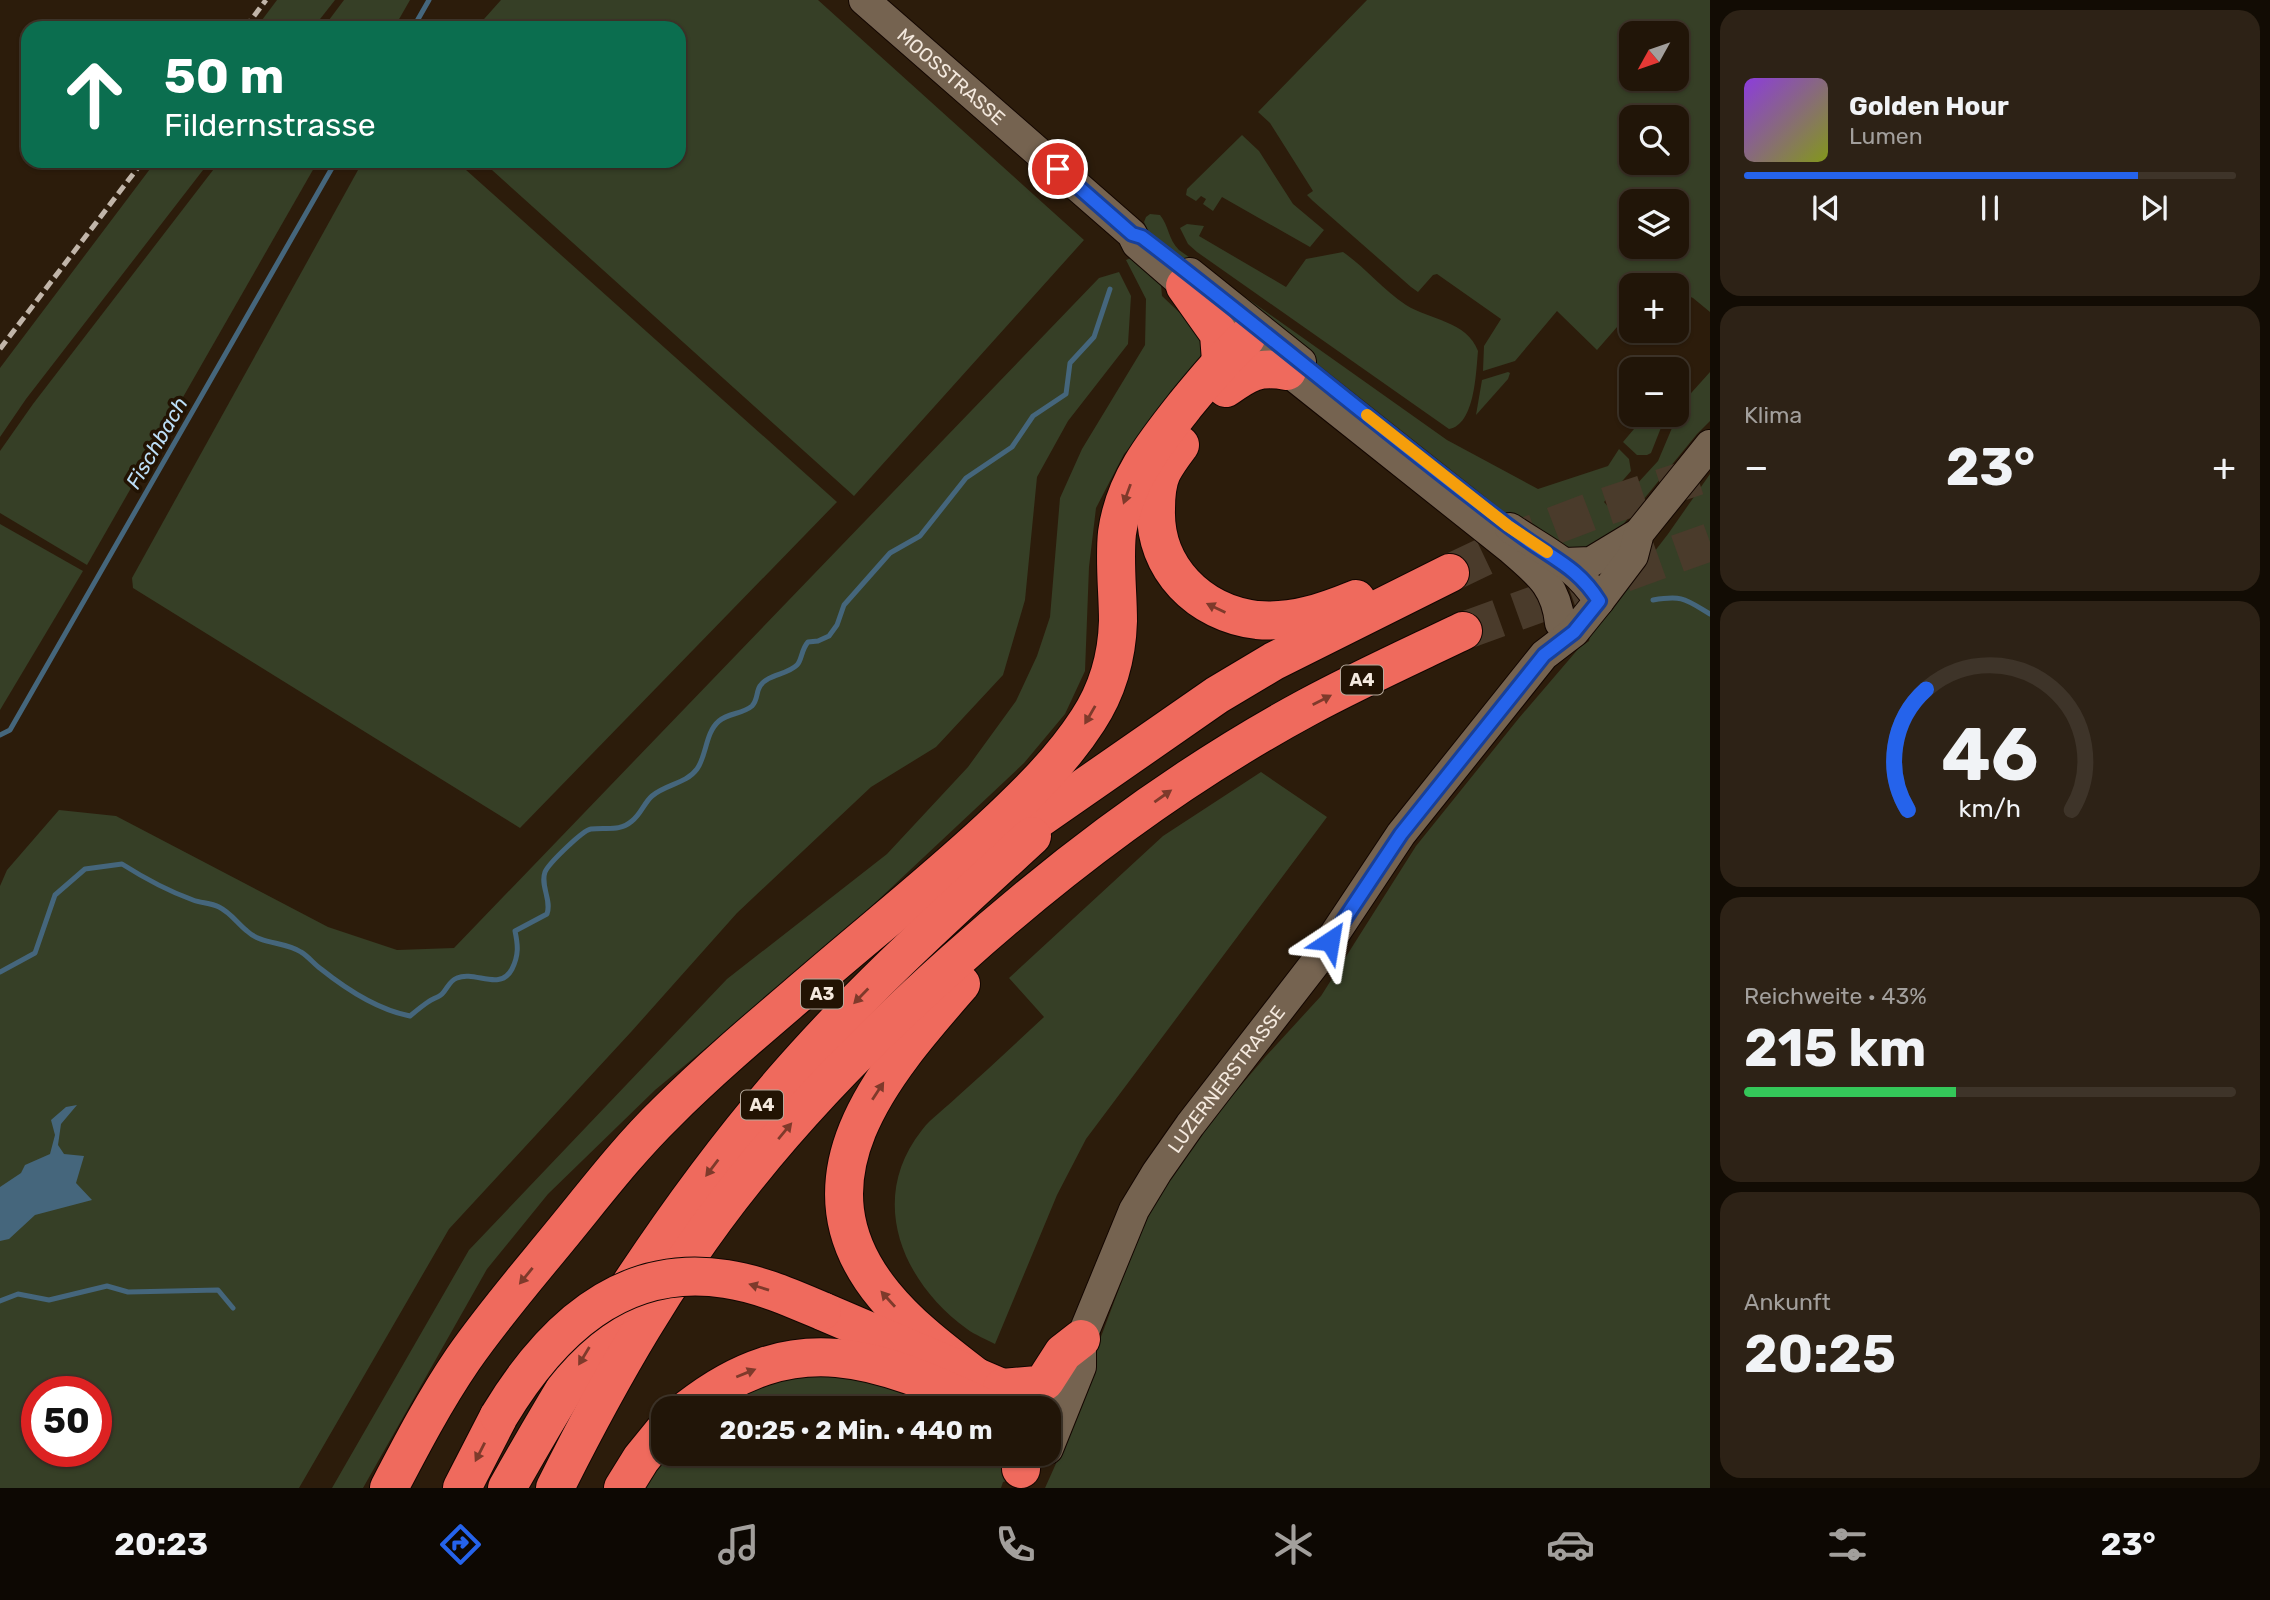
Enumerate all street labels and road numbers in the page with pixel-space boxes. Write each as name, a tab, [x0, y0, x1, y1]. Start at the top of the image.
street label: MOOSSTRASSE	[892, 23, 1010, 130]
road number: A4	[1341, 666, 1383, 694]
road number: A3	[801, 979, 843, 1009]
street label: LUZERNERSTRASSE	[1163, 1001, 1290, 1157]
road number: A4	[741, 1090, 783, 1120]

